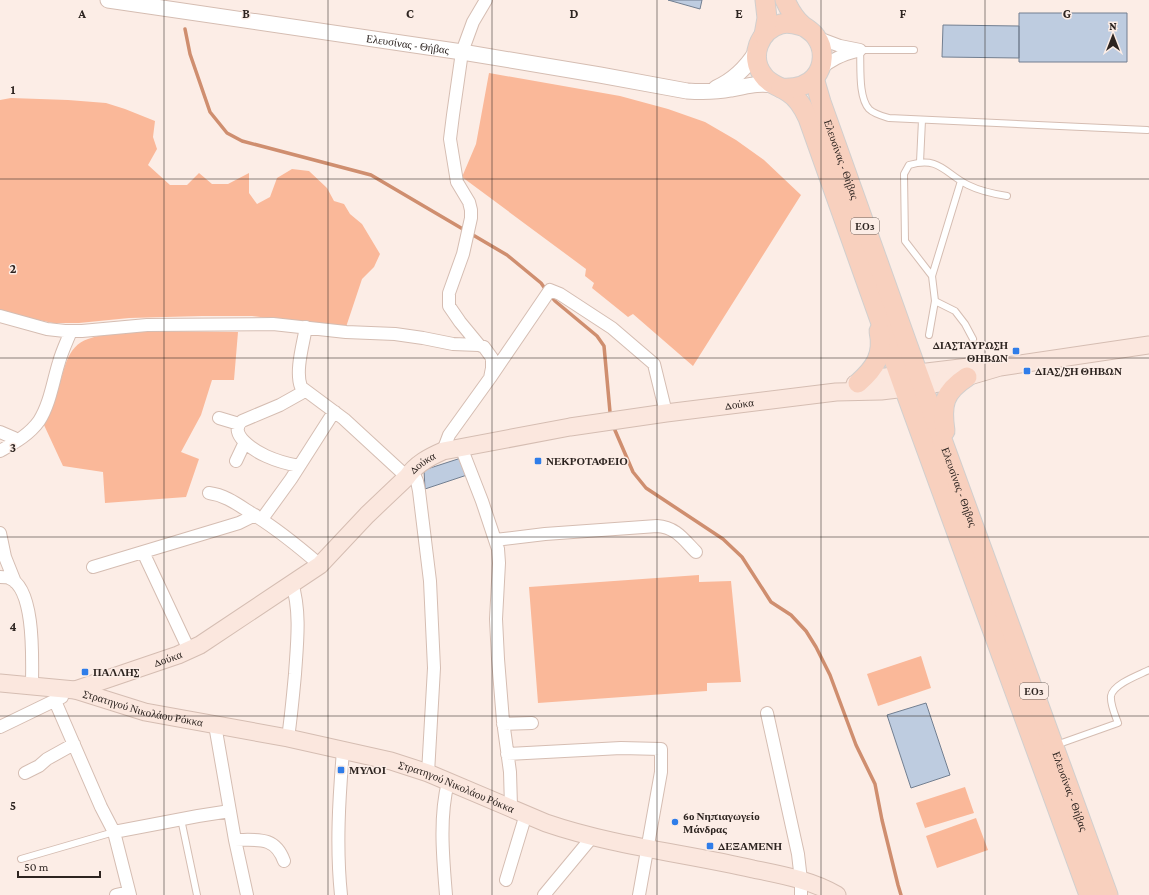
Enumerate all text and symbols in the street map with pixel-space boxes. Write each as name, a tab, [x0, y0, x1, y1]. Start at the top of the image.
text: A	[77, 6, 86, 21]
text: B	[242, 6, 250, 21]
text: C	[406, 6, 414, 21]
text: D	[570, 6, 579, 21]
text: E	[735, 6, 743, 21]
text: F	[900, 6, 907, 21]
text: G	[1063, 6, 1071, 21]
north arrow	[1093, 16, 1133, 56]
text: N	[1109, 20, 1117, 32]
street label: Ελευσίνας - Θήβας	[365, 32, 451, 56]
text: 1	[11, 82, 16, 97]
street label: Ελευσίνας - Θήβας	[822, 118, 861, 202]
road number: ΕΟ3	[851, 218, 879, 234]
text: 2	[10, 261, 17, 276]
place label: ΔΙΑΣΤΑΥΡΩΣΗ ΘΗΒΩΝ	[933, 339, 1008, 364]
marker: ΔΙΑΣΤΑΥΡΩΣΗ ΘΗΒΩΝ	[1011, 346, 1021, 356]
place label: ΔΙΑΣ/ΣΗ ΘΗΒΩΝ	[1035, 365, 1122, 377]
marker: ΔΙΑΣ/ΣΗ ΘΗΒΩΝ	[1022, 366, 1032, 376]
street label: Δούκα	[724, 396, 755, 412]
text: 3	[10, 440, 16, 455]
street label: Ελευσίνας - Θήβας	[939, 445, 980, 529]
street label: Δούκα	[407, 449, 437, 476]
place label: ΝΕΚΡΟΤΑΦΕΙΟ	[546, 455, 628, 467]
marker: ΝΕΚΡΟΤΑΦΕΙΟ	[533, 456, 543, 466]
text: 4	[9, 619, 17, 634]
street label: Δούκα	[152, 648, 184, 669]
place label: ΠΑΛΛΗΣ	[93, 666, 140, 678]
marker: ΠΑΛΛΗΣ	[80, 667, 90, 677]
road number: ΕΟ3	[1020, 683, 1048, 699]
street label: Στρατηγού Νικολάου Ρόκκα	[82, 687, 204, 728]
street label: Ελευσίνας - Θήβας	[1050, 750, 1090, 833]
street label: Στρατηγού Νικολάου Ρόκκα	[397, 758, 516, 815]
place label: ΜΥΛΟΙ	[349, 764, 386, 776]
marker: ΜΥΛΟΙ	[336, 765, 346, 775]
text: 5	[10, 798, 16, 813]
place label: 6ο Νηπιαγωγείο Μάνδρας	[683, 810, 760, 836]
marker: 6ο Νηπιαγωγείο Μάνδρας	[670, 817, 680, 827]
place label: ΔΕΞΑΜΕΝΗ	[718, 840, 783, 852]
marker: ΔΕΞΑΜΕΝΗ	[705, 841, 715, 851]
scale bar	[18, 853, 100, 879]
text: 50 m	[24, 860, 49, 874]

